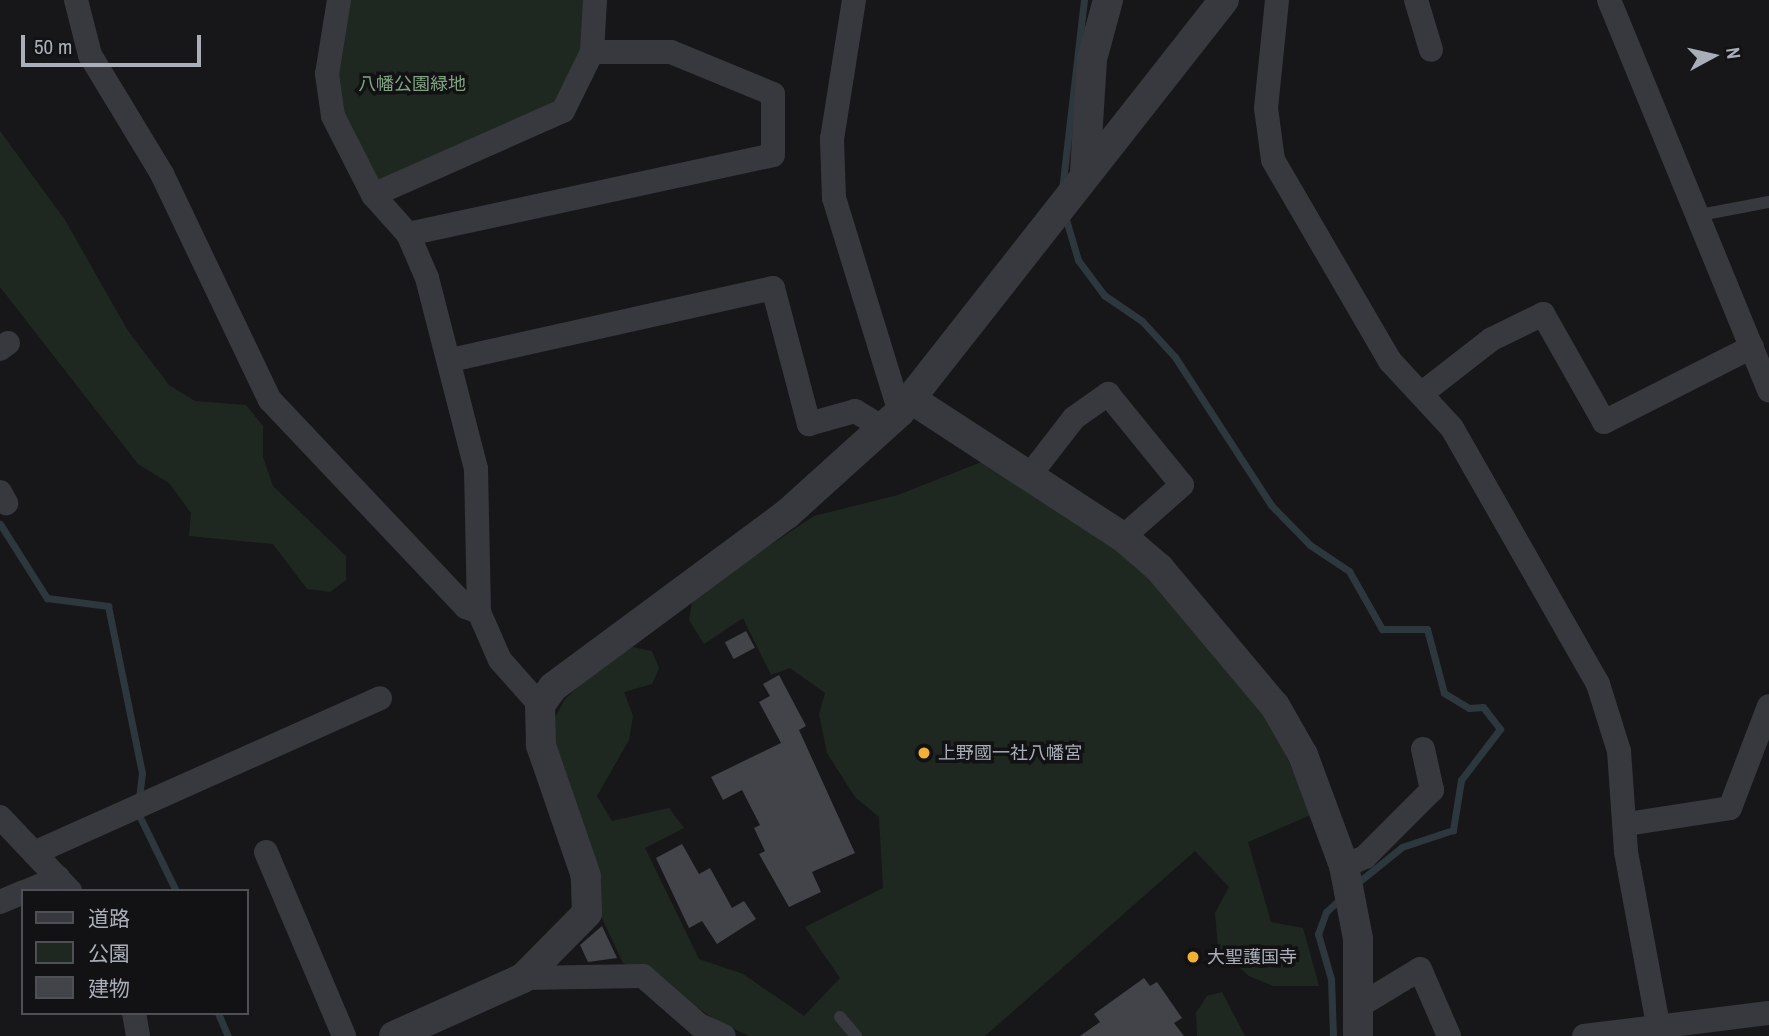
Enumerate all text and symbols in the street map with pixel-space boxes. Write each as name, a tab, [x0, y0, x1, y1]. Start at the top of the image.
scale bar	[24, 21, 205, 65]
north arrow	[1678, 21, 1748, 91]
text: 50 m	[34, 32, 72, 61]
text: N	[1720, 46, 1747, 60]
park label: 八幡公園緑地	[358, 73, 466, 95]
place label: 上野國一社八幡宮	[938, 742, 1082, 764]
marker: 上野國一社八幡宮	[916, 745, 932, 761]
legend	[21, 889, 248, 1015]
text: 道路	[88, 904, 130, 933]
text: 公園	[88, 939, 130, 968]
place label: 大聖護国寺	[1207, 946, 1297, 968]
marker: 大聖護国寺	[1185, 949, 1201, 965]
text: 建物	[88, 974, 130, 1003]

